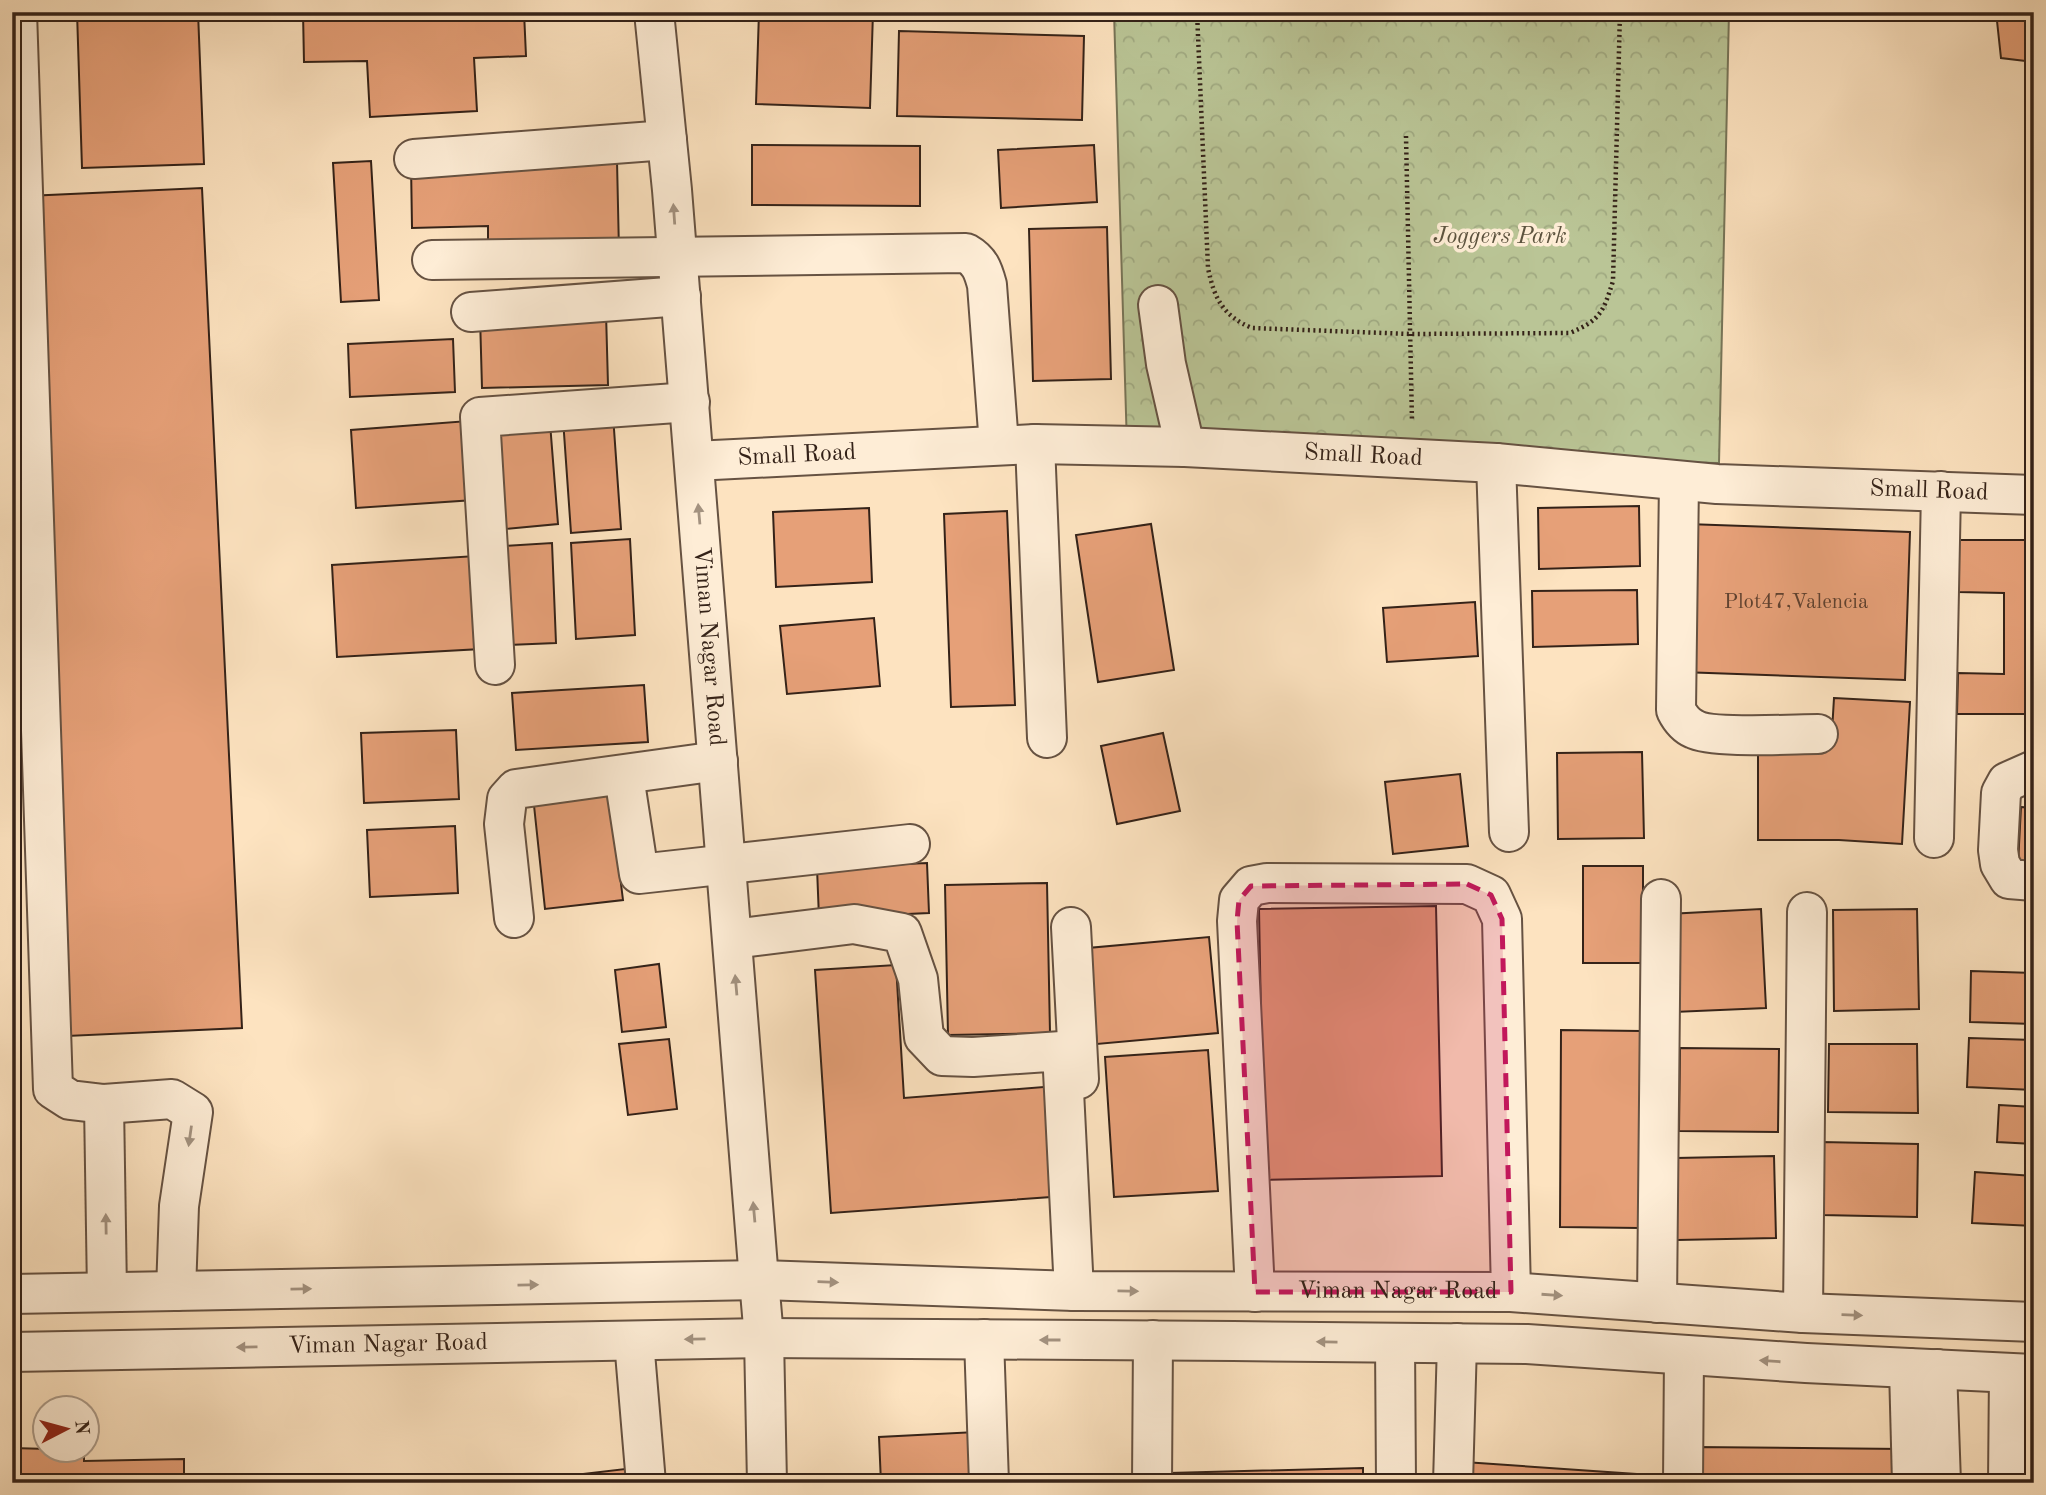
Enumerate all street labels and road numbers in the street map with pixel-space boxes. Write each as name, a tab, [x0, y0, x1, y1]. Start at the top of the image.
street label: Small Road	[737, 441, 857, 471]
street label: Small Road	[1303, 441, 1423, 471]
street label: Small Road	[1869, 477, 1989, 505]
street label: Viman Nagar Road	[689, 546, 728, 747]
street label: Viman Nagar Road	[1298, 1280, 1498, 1304]
street label: Viman Nagar Road	[288, 1331, 488, 1359]

